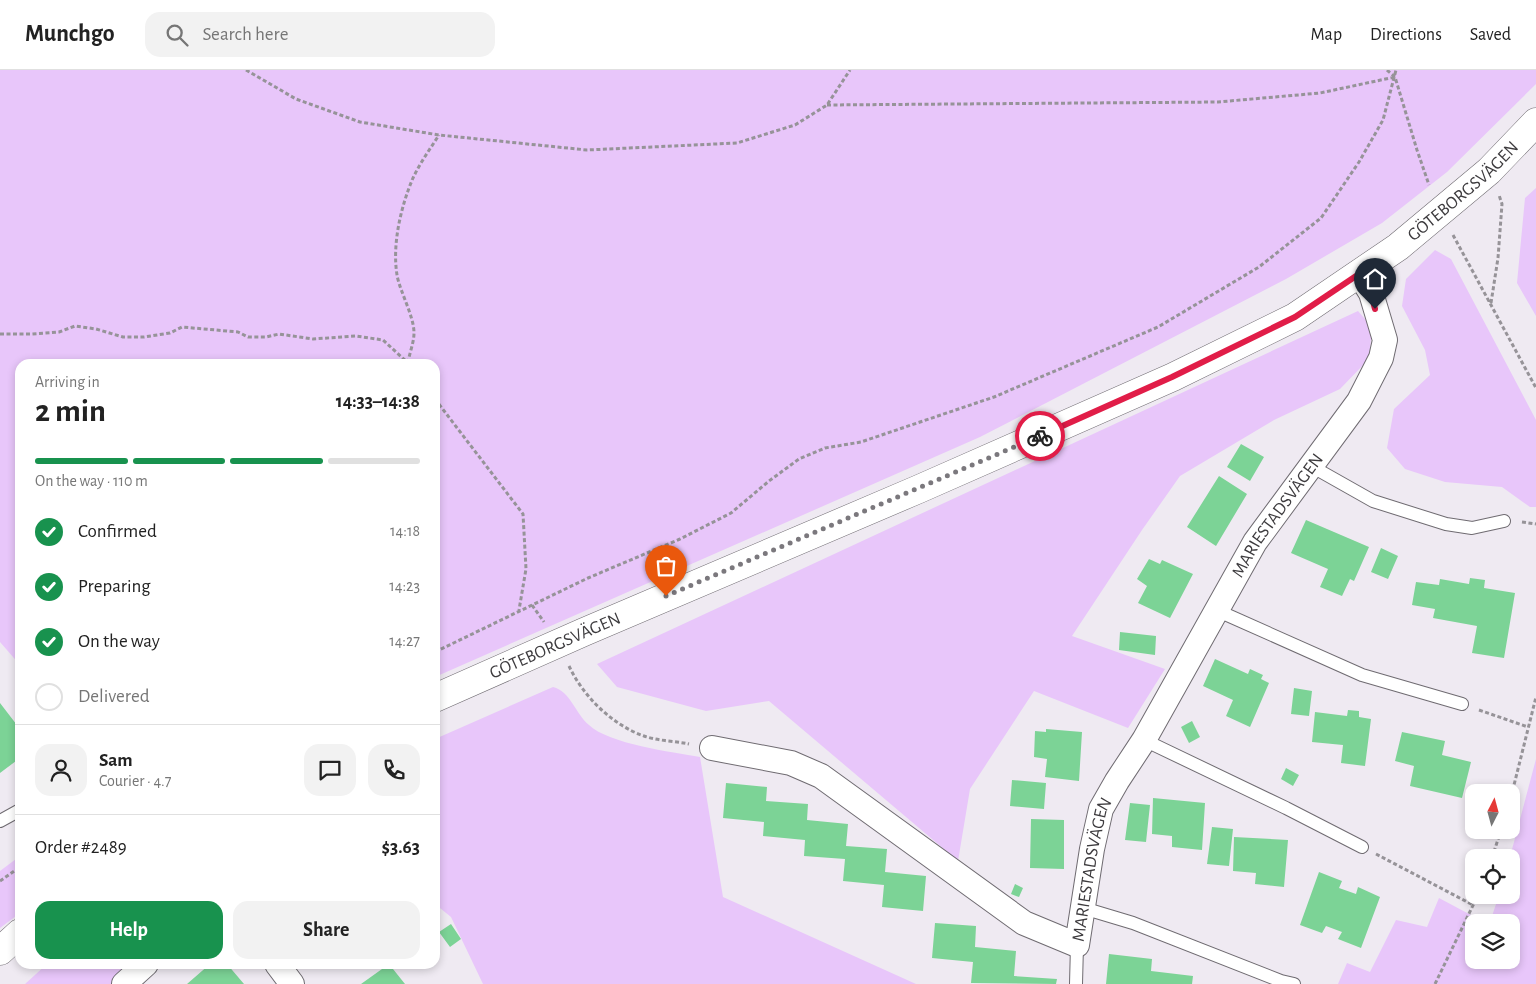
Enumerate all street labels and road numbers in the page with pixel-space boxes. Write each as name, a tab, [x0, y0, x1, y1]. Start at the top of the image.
street label: GÖTEBORGSVÄGEN	[1405, 138, 1522, 245]
street label: MARIESTADSVÄGEN	[1229, 451, 1327, 581]
street label: GÖTEBORGSVÄGEN	[487, 610, 623, 683]
street label: MARIESTADSVÄGEN	[1070, 795, 1116, 943]

